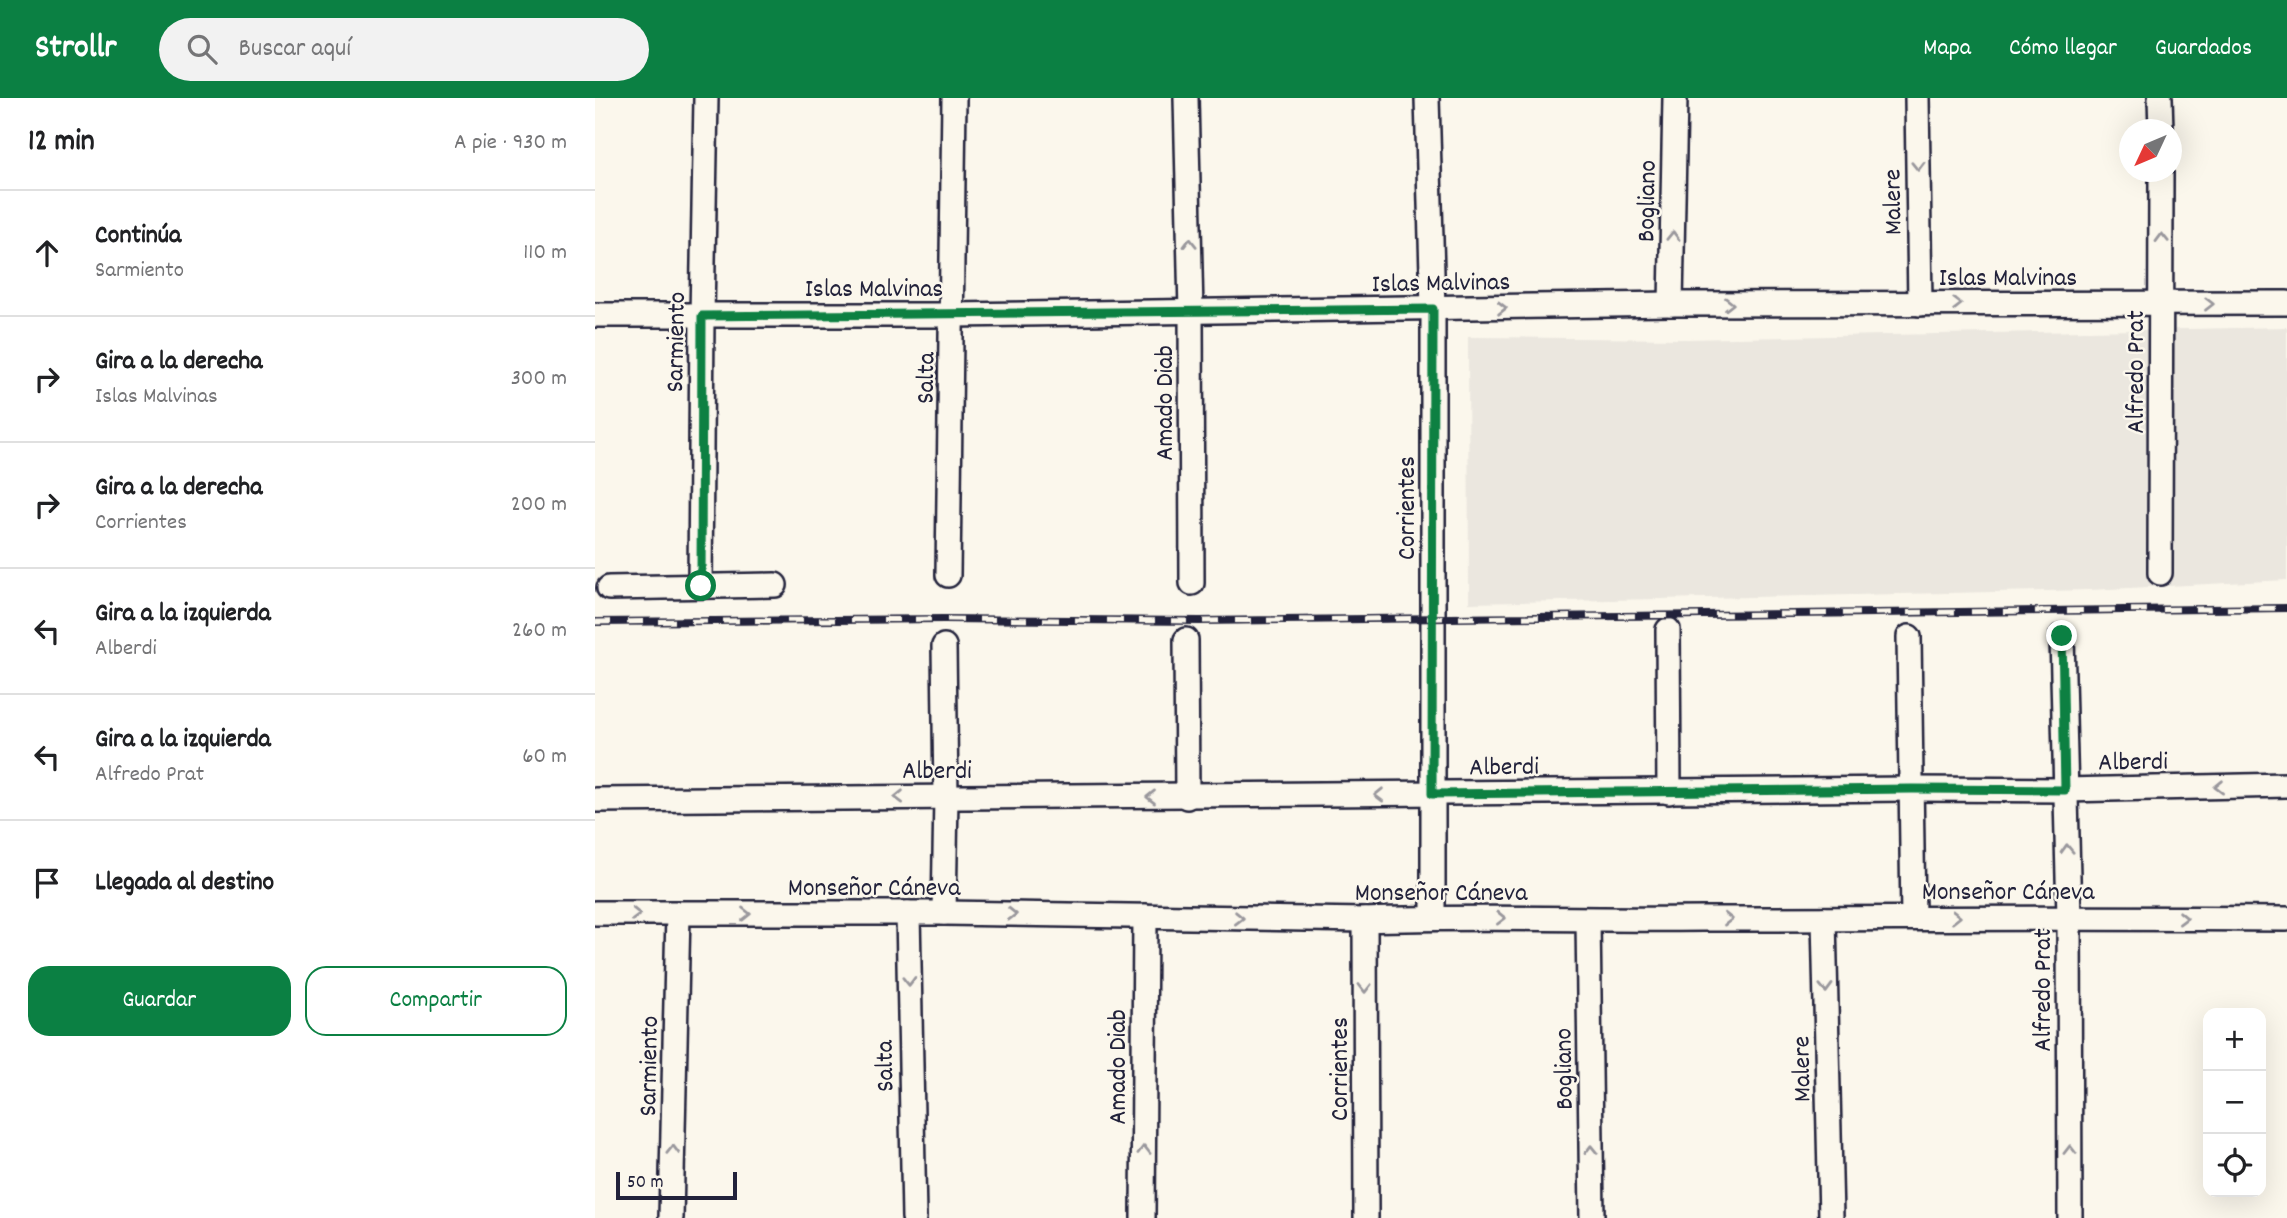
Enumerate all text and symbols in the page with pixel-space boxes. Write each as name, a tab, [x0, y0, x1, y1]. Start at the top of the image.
search box	[159, 18, 649, 81]
text: Strollr	[35, 26, 117, 73]
icon: search	[183, 30, 221, 68]
text: Buscar aquí	[239, 31, 351, 68]
text: Mapa	[1923, 32, 1971, 66]
text: Cómo llegar	[2009, 32, 2117, 66]
text: Guardados	[2155, 32, 2252, 66]
north arrow	[2119, 119, 2182, 182]
text: 12 min	[28, 122, 95, 165]
text: A pie · 930 m	[454, 127, 567, 160]
street label: Bogliano	[1629, 160, 1668, 242]
one-way arrow	[1911, 161, 1926, 172]
street label: Malere	[1875, 169, 1914, 235]
text: Continúa	[95, 218, 181, 255]
one-way arrow	[1665, 230, 1680, 241]
one-way arrow	[2154, 232, 2170, 242]
icon: ahead	[28, 234, 66, 272]
text: 110 m	[523, 237, 567, 270]
one-way arrow	[1182, 238, 1197, 249]
text: Sarmiento	[95, 255, 184, 288]
street label: Islas Malvinas	[1939, 261, 2077, 298]
street label: Islas Malvinas	[1371, 265, 1511, 304]
street label: Islas Malvinas	[805, 272, 943, 309]
street label: Sarmiento	[658, 291, 697, 393]
one-way arrow	[1724, 296, 1735, 312]
one-way arrow	[1952, 296, 1962, 312]
one-way arrow	[2204, 296, 2214, 312]
one-way arrow	[1496, 300, 1507, 315]
street label: Alfredo Prat	[2119, 310, 2156, 434]
text: Gira a la derecha	[95, 344, 262, 381]
street label: Amado Diab	[1148, 345, 1185, 461]
street label: Salta	[909, 351, 946, 404]
icon: right	[28, 360, 66, 398]
text: 300 m	[511, 363, 567, 396]
text: Islas Malvinas	[95, 381, 218, 414]
street label: Corrientes	[1390, 456, 1427, 560]
text: Gira a la derecha	[95, 470, 262, 507]
icon: right	[28, 486, 66, 524]
text: 200 m	[511, 489, 567, 522]
text: Corrientes	[95, 507, 187, 540]
route start	[685, 570, 716, 601]
text: Gira a la izquierda	[95, 596, 271, 633]
icon: left	[28, 612, 66, 650]
text: 260 m	[512, 615, 567, 648]
route end	[2046, 620, 2077, 651]
text: Alberdi	[95, 633, 157, 666]
text: Gira a la izquierda	[95, 722, 271, 759]
icon: left	[28, 738, 66, 776]
text: 60 m	[522, 741, 567, 774]
street label: Alberdi	[2098, 744, 2168, 783]
street label: Alberdi	[1469, 749, 1539, 788]
street label: Alberdi	[902, 754, 972, 791]
text: Alfredo Prat	[95, 759, 204, 792]
one-way arrow	[2213, 779, 2224, 794]
one-way arrow	[1373, 787, 1384, 803]
one-way arrow	[894, 789, 904, 805]
one-way arrow	[1146, 789, 1156, 805]
one-way arrow	[2059, 843, 2075, 854]
icon: arrive	[28, 864, 66, 902]
text: Llegada al destino	[95, 865, 274, 902]
street label: Monseñor Cáneva	[788, 871, 961, 908]
street label: Monseñor Cáneva	[1922, 875, 2095, 912]
street label: Monseñor Cáneva	[1355, 876, 1528, 913]
one-way arrow	[632, 906, 642, 922]
one-way arrow	[741, 906, 752, 922]
one-way arrow	[1007, 906, 1018, 922]
one-way arrow	[1951, 909, 1962, 925]
one-way arrow	[1234, 910, 1245, 925]
one-way arrow	[2179, 910, 2189, 926]
one-way arrow	[1496, 911, 1507, 926]
one-way arrow	[1724, 911, 1734, 927]
street label: Alfredo Prat	[2026, 928, 2063, 1052]
button: Guardar	[28, 966, 291, 1036]
button: Compartir	[305, 966, 567, 1036]
one-way arrow	[901, 976, 917, 987]
one-way arrow	[1357, 983, 1373, 994]
one-way arrow	[1818, 983, 1834, 993]
map controls	[2203, 1008, 2266, 1197]
button: +	[2203, 1008, 2266, 1071]
street label: Amado Diab	[1101, 1009, 1138, 1125]
street label: Sarmiento	[631, 1015, 670, 1117]
street label: Corrientes	[1323, 1017, 1360, 1121]
street label: Bogliano	[1546, 1028, 1585, 1110]
street label: Malere	[1784, 1036, 1823, 1102]
street label: Salta	[868, 1039, 905, 1092]
button: −	[2203, 1071, 2266, 1134]
button: locate	[2203, 1134, 2266, 1197]
one-way arrow	[665, 1144, 680, 1155]
one-way arrow	[1136, 1144, 1152, 1155]
one-way arrow	[1583, 1144, 1599, 1155]
one-way arrow	[2062, 1144, 2078, 1155]
scale bar	[616, 1169, 737, 1201]
text: 50 m	[627, 1170, 664, 1197]

